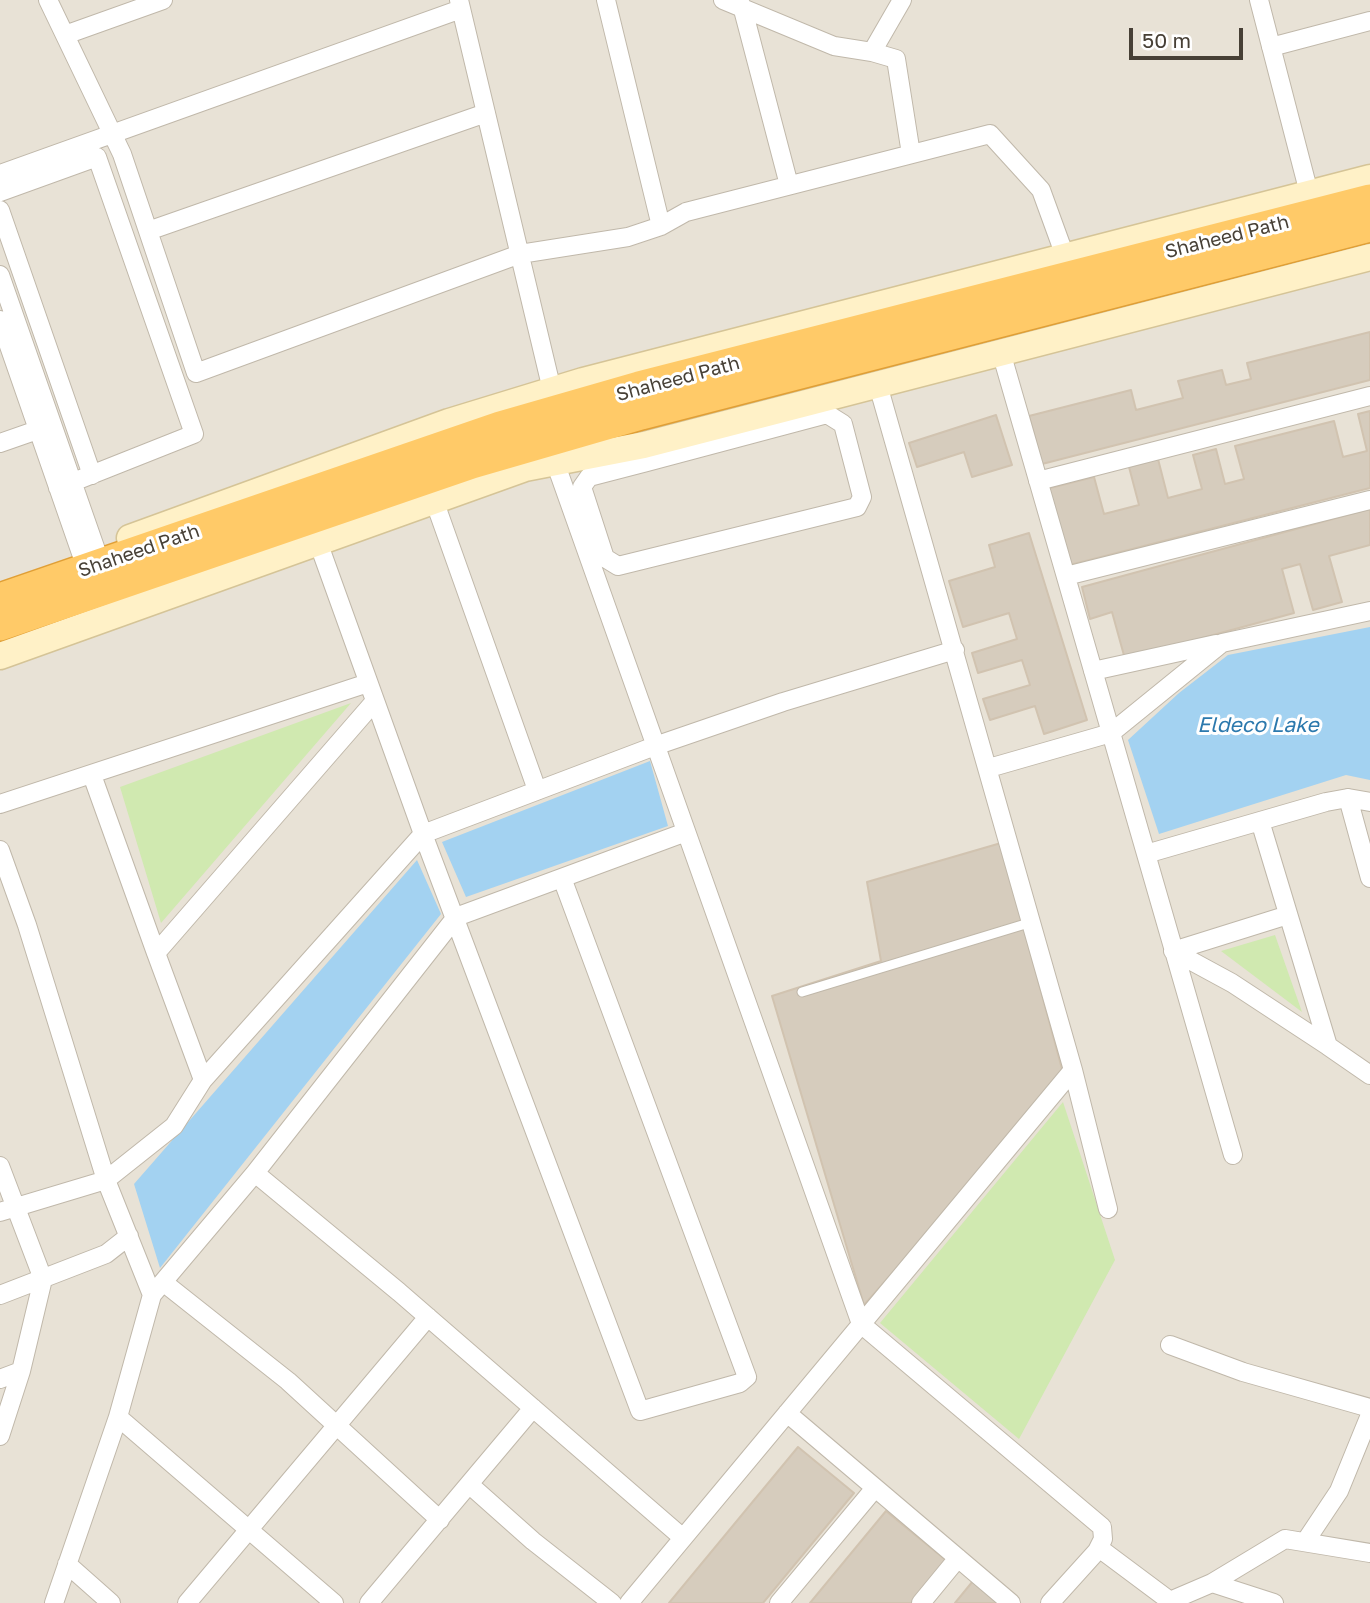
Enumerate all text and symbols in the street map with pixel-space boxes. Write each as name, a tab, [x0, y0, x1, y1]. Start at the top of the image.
scale bar	[1132, 14, 1246, 58]
text: 50 m	[1142, 27, 1191, 53]
street label: Shaheed Path	[1163, 211, 1291, 263]
street label: Shaheed Path	[614, 352, 742, 406]
street label: Shaheed Path	[75, 520, 203, 582]
water label: Eldeco Lake	[1197, 712, 1319, 738]

